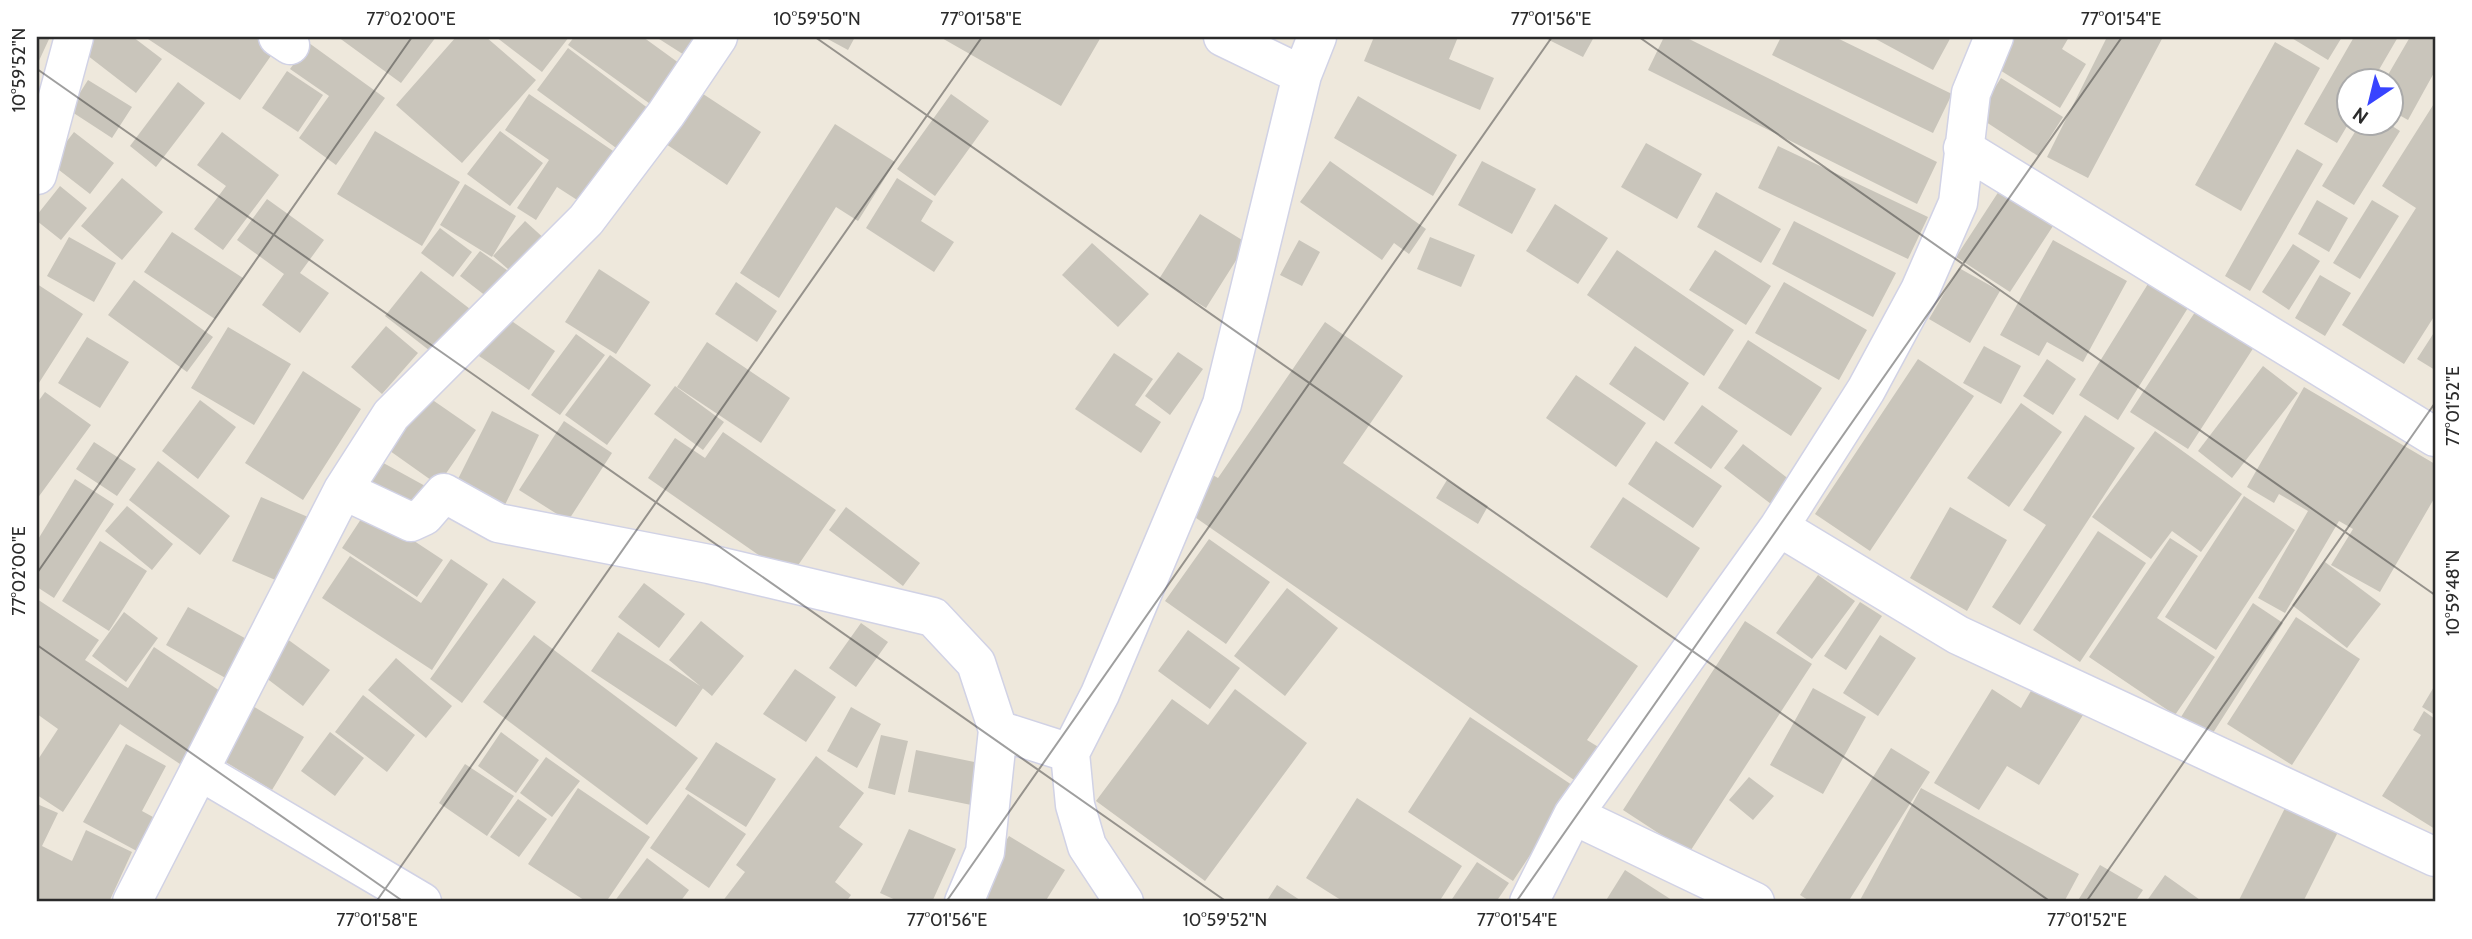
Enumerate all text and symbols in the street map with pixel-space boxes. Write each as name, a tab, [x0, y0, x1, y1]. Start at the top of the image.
text: 77°02'00"E	[366, 8, 456, 30]
text: 10°59'50"N	[773, 8, 861, 30]
text: 77°01'58"E	[940, 8, 1022, 30]
text: 77°01'56"E	[1511, 8, 1591, 30]
text: 77°01'54"E	[2081, 8, 2161, 30]
text: 10°59'52"N	[8, 28, 30, 112]
north arrow	[2336, 66, 2406, 136]
text: N	[2348, 102, 2373, 129]
text: 77°01'52"E	[2442, 366, 2464, 446]
text: 77°02'00"E	[8, 526, 30, 616]
text: 10°59'48"N	[2442, 550, 2464, 636]
text: 77°01'58"E	[336, 909, 418, 931]
text: 77°01'56"E	[907, 909, 987, 931]
text: 10°59'52"N	[1183, 909, 1267, 931]
text: 77°01'54"E	[1477, 909, 1557, 931]
text: 77°01'52"E	[2047, 909, 2127, 931]

